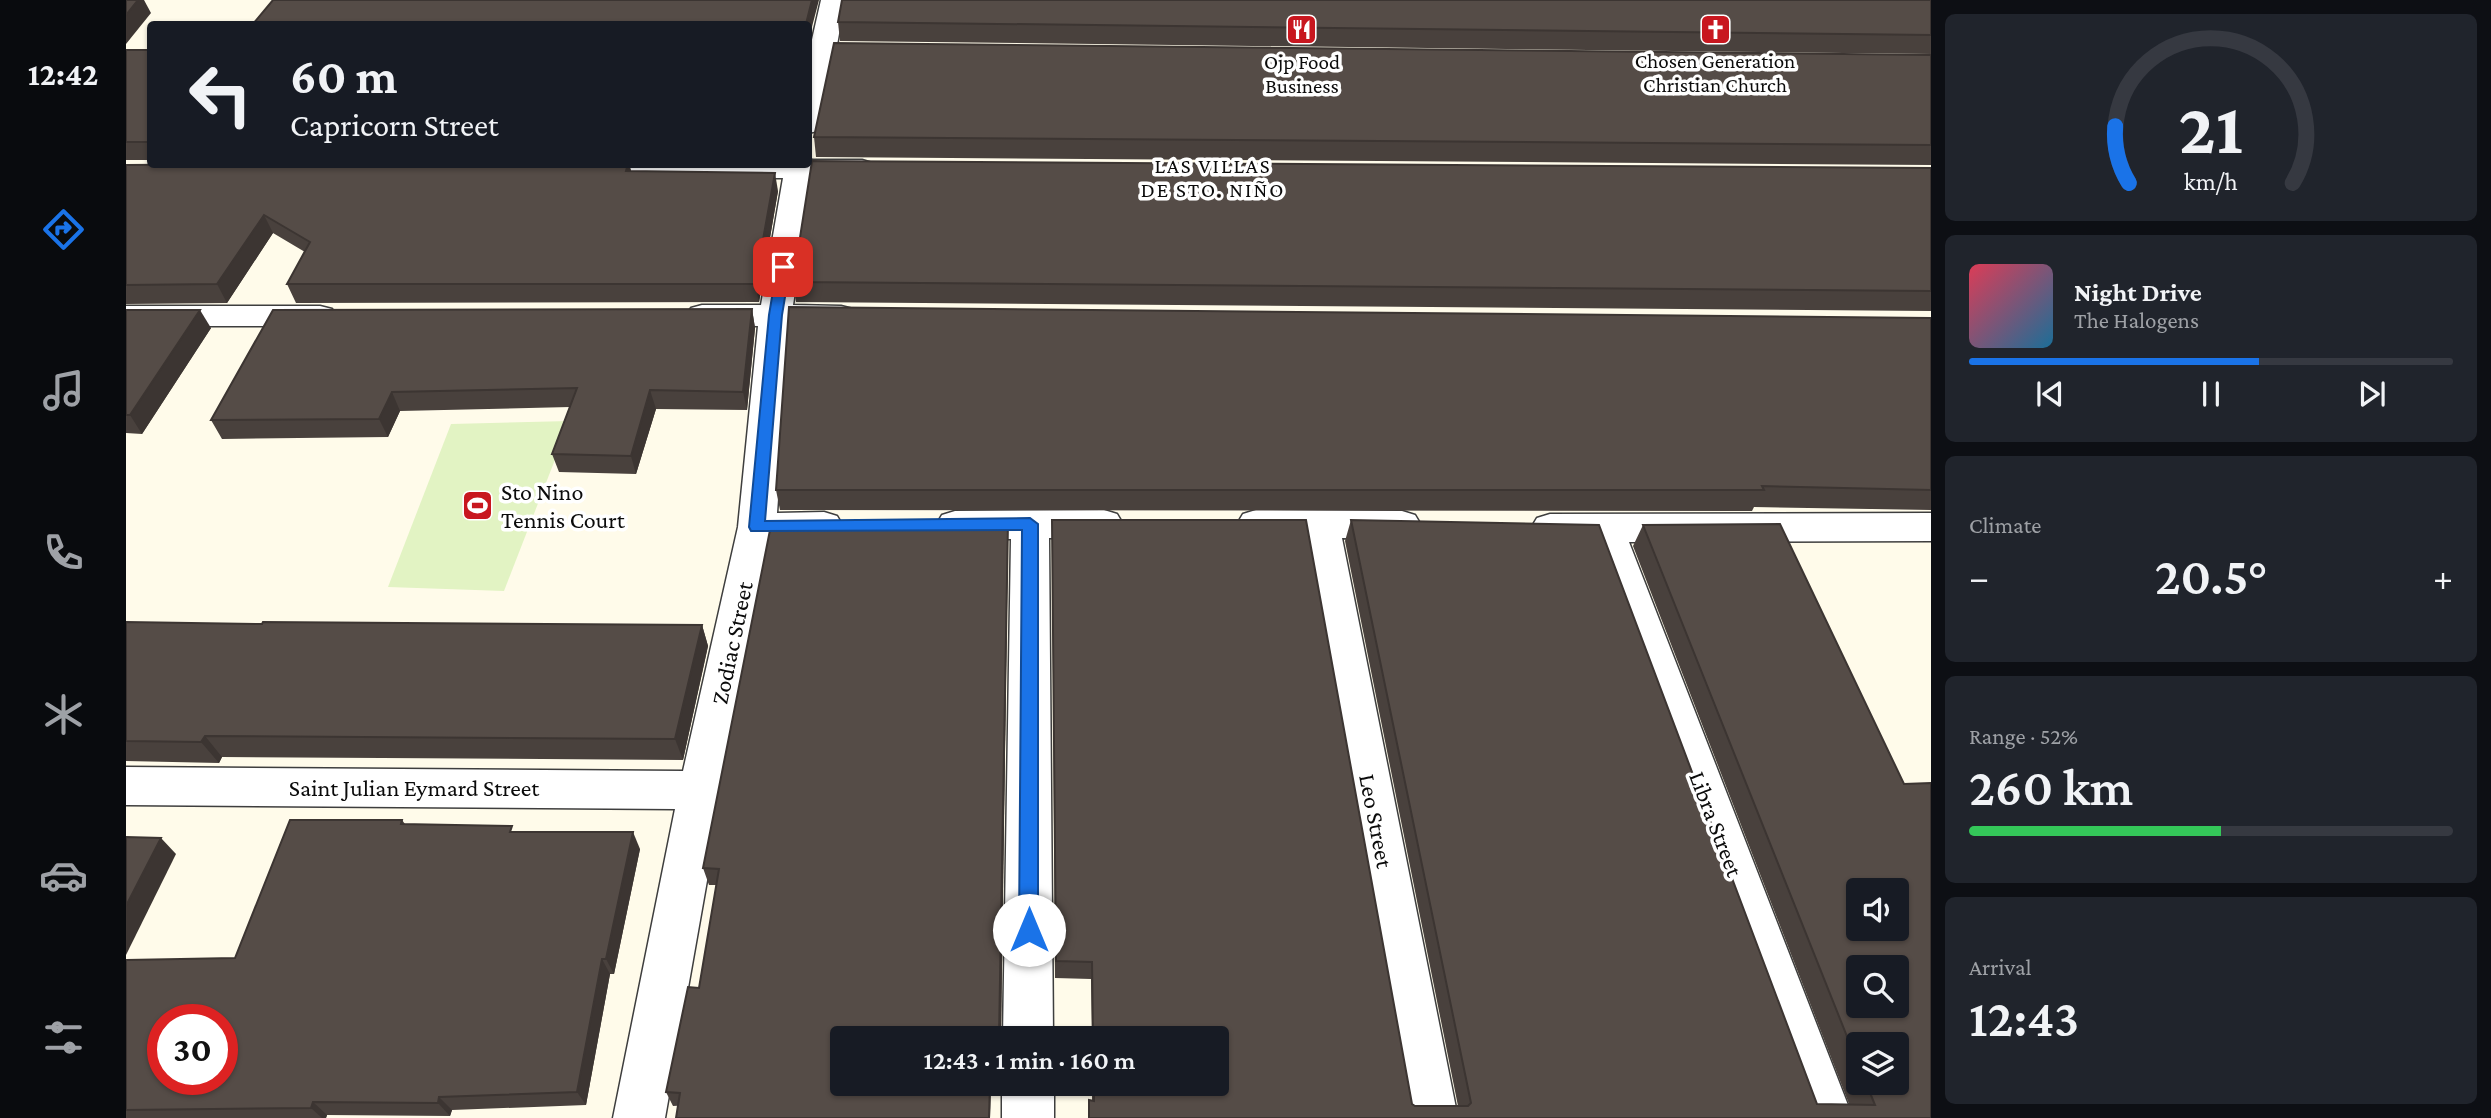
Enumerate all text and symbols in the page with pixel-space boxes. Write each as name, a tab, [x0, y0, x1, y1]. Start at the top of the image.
church icon: Chosen Generation Christian Church	[1698, 12, 1732, 46]
restaurant icon: Ojp Food Business	[1285, 13, 1319, 47]
icon: left	[175, 49, 266, 140]
text: 60 m	[290, 49, 397, 104]
place label: Chosen Generation Christian Church	[1635, 49, 1795, 97]
place label: Ojp Food Business	[1264, 50, 1340, 98]
text: 12:42	[28, 56, 98, 92]
text: 21	[2179, 89, 2243, 170]
text: Capricorn Street	[290, 107, 499, 143]
district label: LAS VILLAS DE STO. NIÑO	[1141, 154, 1285, 202]
text: km/h	[2184, 168, 2238, 195]
icon: directions	[39, 205, 88, 254]
pin	[753, 237, 813, 297]
icon: arrive	[764, 248, 802, 286]
text: Night Drive	[2074, 278, 2202, 307]
text: The Halogens	[2074, 307, 2199, 333]
icon: music	[39, 366, 88, 415]
icon: previous	[2031, 375, 2069, 413]
icon: pause	[2192, 375, 2230, 413]
icon: next	[2353, 375, 2391, 413]
place label: Sto Nino Tennis Court	[501, 478, 626, 533]
sports icon: Sto Nino Tennis Court	[461, 489, 495, 523]
text: Climate	[1969, 512, 2041, 538]
icon: phone	[39, 528, 88, 577]
text: 20.5°	[2155, 547, 2267, 605]
text: −	[1969, 556, 1989, 598]
text: +	[2433, 556, 2453, 598]
street label: Zodiac Street	[705, 578, 758, 707]
icon: climate	[39, 690, 88, 739]
text: Range · 52%	[1969, 723, 2078, 749]
text: 260 km	[1969, 758, 2133, 816]
street label: Libra Street	[1684, 767, 1749, 881]
street label: Leo Street	[1354, 772, 1399, 871]
street label: Saint Julian Eymard Street	[289, 774, 540, 801]
icon: car	[39, 851, 88, 900]
map controls	[1846, 878, 1909, 1095]
button: sound	[1846, 878, 1909, 941]
position arrow	[992, 893, 1066, 967]
text: Arrival	[1969, 954, 2032, 980]
button: search	[1846, 955, 1909, 1018]
text: 12:43	[1969, 989, 2079, 1047]
speed limit sign: 30	[147, 1004, 238, 1095]
icon: filters	[39, 1013, 88, 1062]
button: layers	[1846, 1032, 1909, 1095]
text: 12:43 · 1 min · 160 m	[924, 1046, 1135, 1075]

